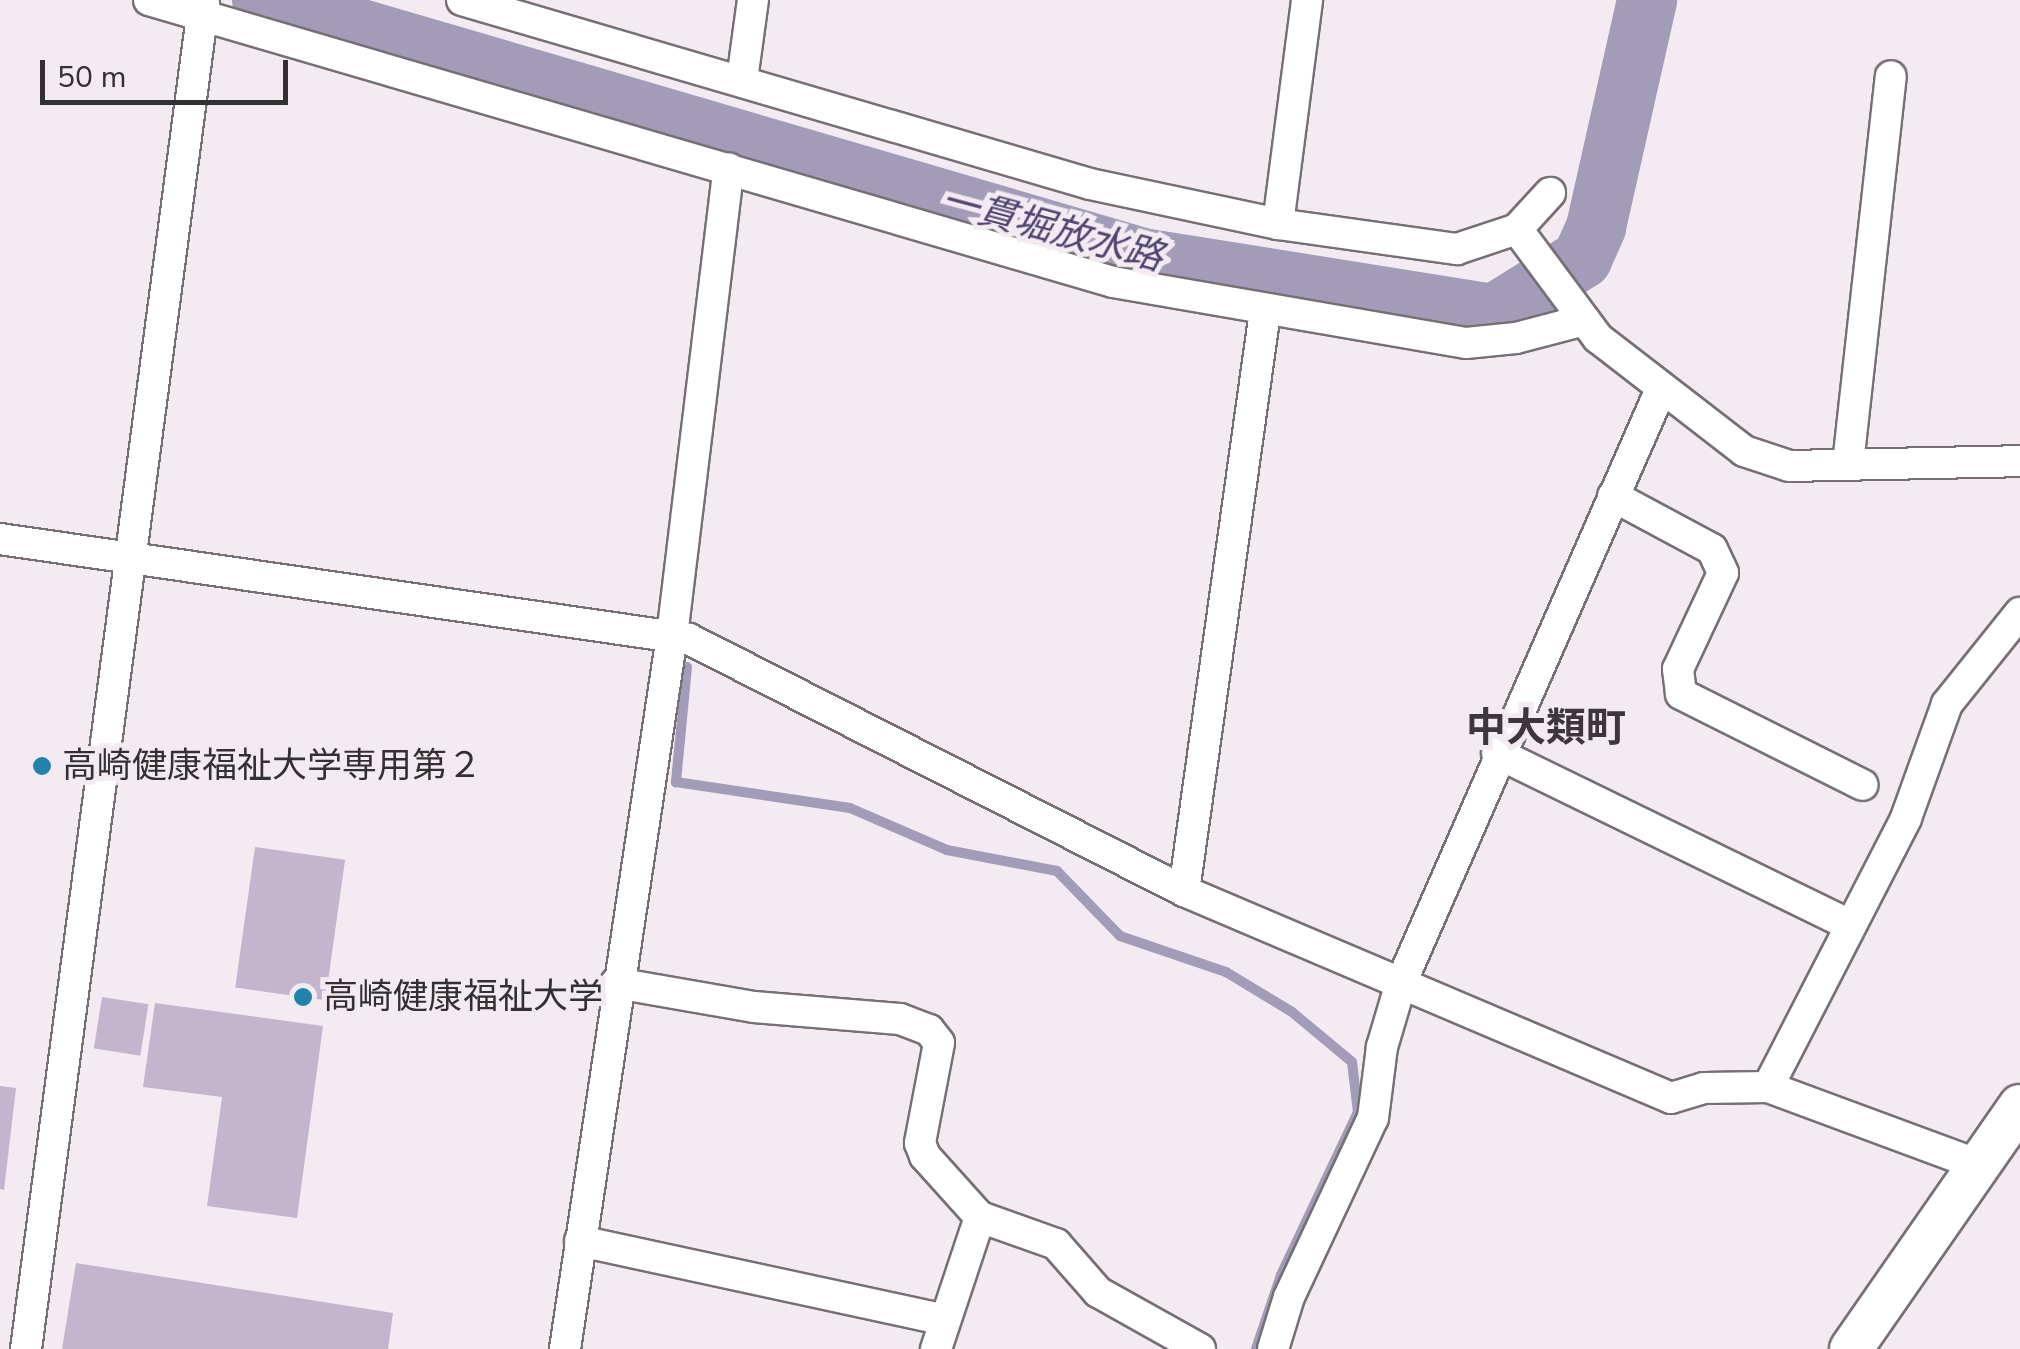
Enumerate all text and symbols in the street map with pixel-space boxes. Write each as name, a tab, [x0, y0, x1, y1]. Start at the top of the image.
scale bar	[45, 40, 292, 102]
text: 50 m	[57, 57, 126, 98]
water label: 一貫堀放水路	[936, 177, 1168, 281]
district label: 中大類町	[1466, 704, 1626, 752]
place label: 高崎健康福祉大学専用第２	[62, 745, 482, 787]
marker: 高崎健康福祉大学専用第２	[31, 755, 53, 777]
place label: 高崎健康福祉大学	[323, 976, 603, 1018]
marker: 高崎健康福祉大学	[292, 986, 314, 1008]

